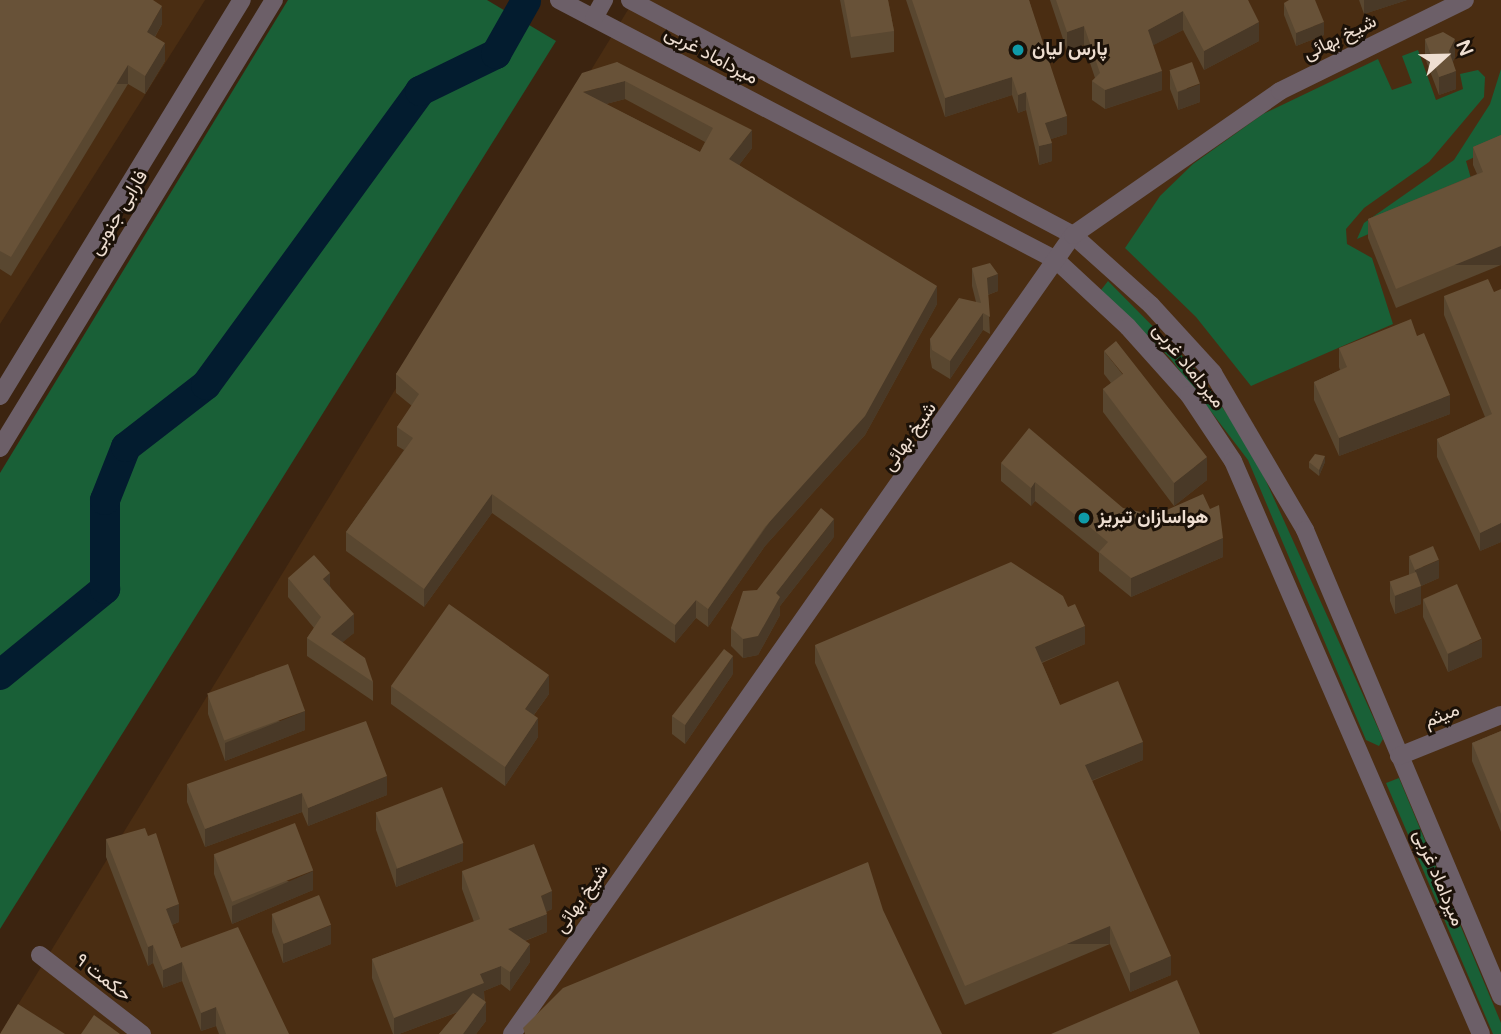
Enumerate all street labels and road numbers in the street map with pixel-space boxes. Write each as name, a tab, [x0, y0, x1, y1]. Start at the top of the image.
street label: شیخ بهائی	[1299, 10, 1381, 66]
street label: میرداماد غربی	[660, 22, 762, 90]
street label: فارابی جنوبی	[85, 166, 153, 260]
street label: میرداماد غربی	[1147, 319, 1229, 413]
street label: شیخ بهائی	[878, 398, 942, 476]
street label: میثم	[1421, 699, 1463, 733]
street label: میرداماد غربی	[1407, 826, 1469, 930]
street label: شیخ بهائی	[550, 860, 614, 938]
street label: حکمت ۹	[70, 949, 136, 1007]

